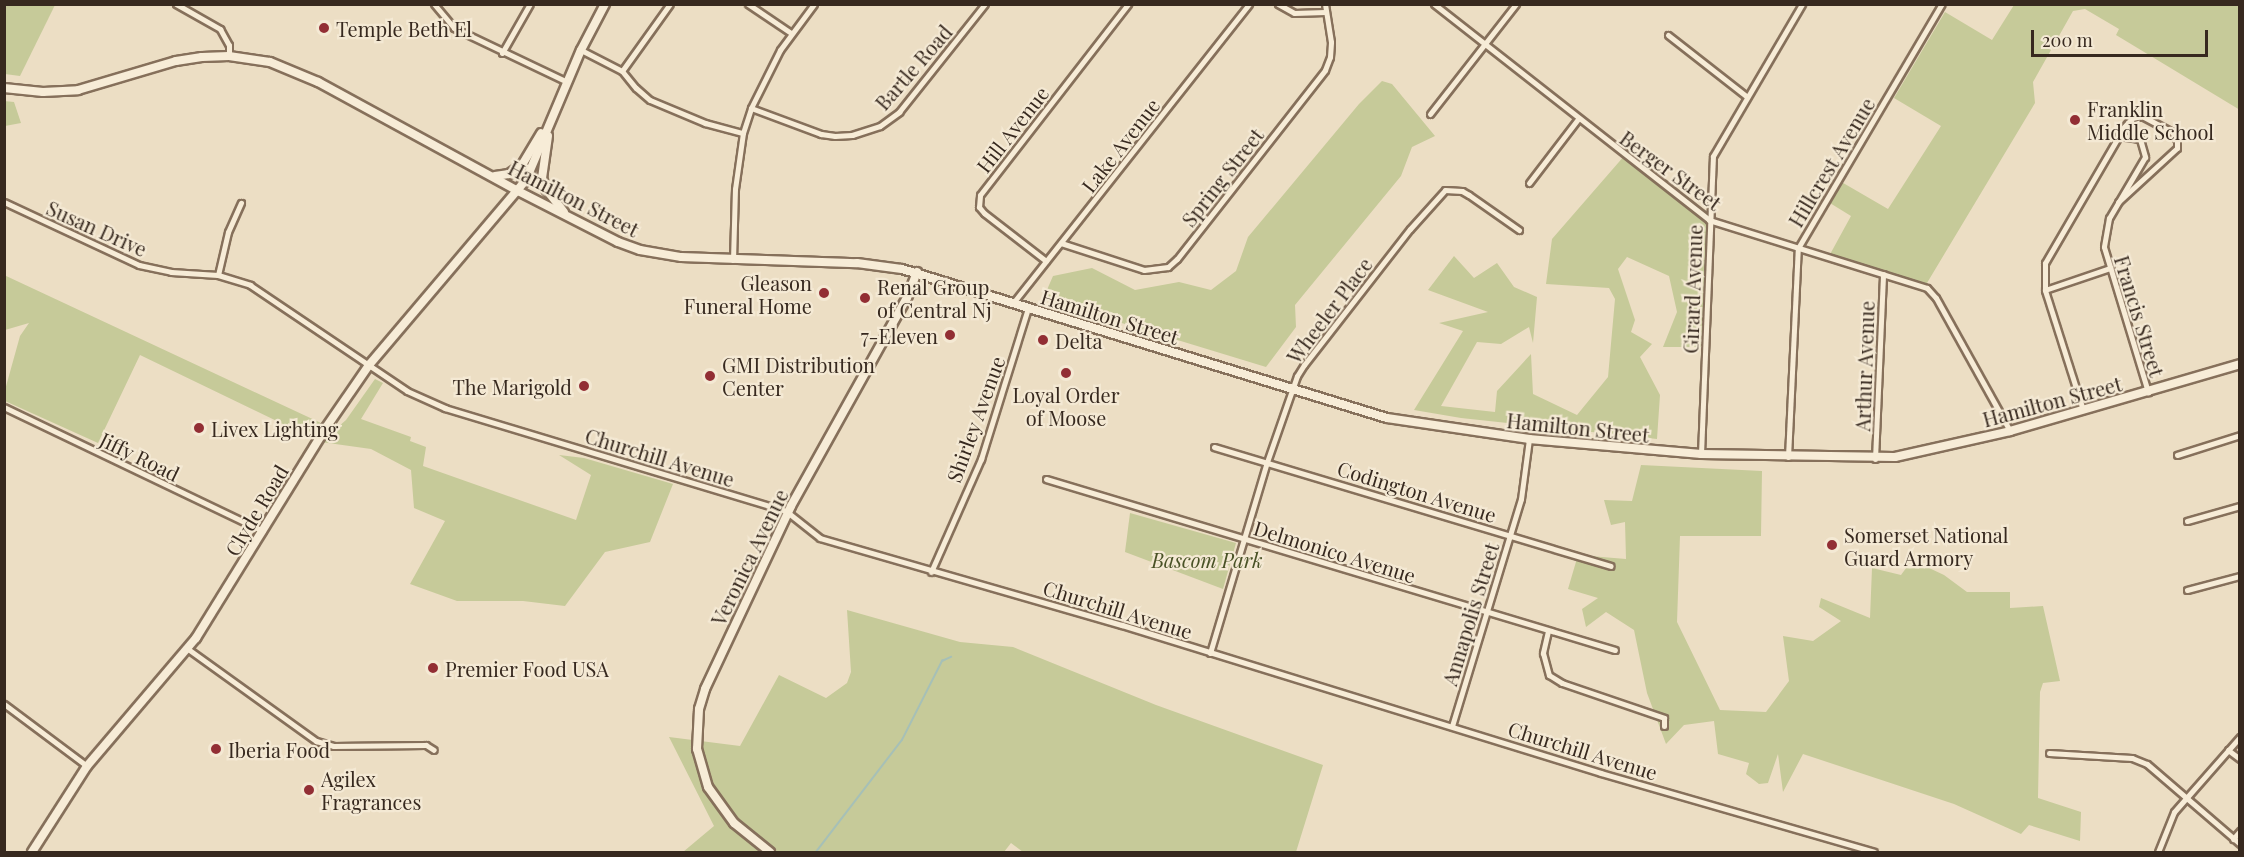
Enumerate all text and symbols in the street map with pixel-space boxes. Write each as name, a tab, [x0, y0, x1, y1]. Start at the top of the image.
place label: Temple Beth El	[336, 16, 472, 40]
scale bar	[2034, 18, 2211, 56]
street label: Bartle Road	[870, 20, 956, 114]
marker: Temple Beth El	[317, 21, 331, 35]
text: 200 m	[2042, 28, 2093, 52]
street label: Hill Avenue	[971, 81, 1053, 177]
street label: Lake Avenue	[1076, 93, 1164, 197]
street label: Hillcrest Avenue	[1783, 93, 1879, 231]
place label: Franklin Middle School	[2087, 96, 2214, 143]
marker: Franklin Middle School	[2068, 113, 2082, 127]
street label: Spring Street	[1176, 123, 1268, 231]
street label: Berger Street	[1616, 125, 1726, 215]
street label: Hamilton Street	[505, 155, 643, 241]
street label: Susan Drive	[43, 195, 151, 261]
street label: Girard Avenue	[1678, 224, 1706, 354]
street label: Wheeler Place	[1281, 252, 1377, 368]
street label: Francis Street	[2110, 253, 2170, 379]
place label: Gleason Funeral Home	[684, 270, 812, 317]
place label: Renal Group of Central Nj	[877, 274, 991, 321]
street label: Hamilton Street	[1038, 284, 1182, 348]
marker: Gleason Funeral Home	[817, 286, 831, 300]
marker: Renal Group of Central Nj	[858, 291, 872, 305]
street label: Arthur Avenue	[1850, 300, 1878, 432]
place label: 7-Eleven	[861, 323, 938, 347]
marker: 7-Eleven	[943, 328, 957, 342]
place label: Delta	[1055, 328, 1102, 352]
marker: Delta	[1036, 333, 1050, 347]
place label: GMI Distribution Center	[722, 352, 875, 399]
street label: Shirley Avenue	[941, 352, 1009, 486]
marker: Loyal Order of Moose	[1059, 366, 1073, 380]
marker: GMI Distribution Center	[703, 369, 717, 383]
street label: Hamilton Street	[1980, 371, 2124, 431]
place label: The Marigold	[453, 374, 572, 398]
marker: The Marigold	[577, 379, 591, 393]
place label: Loyal Order of Moose	[1012, 382, 1120, 429]
street label: Hamilton Street	[1506, 408, 1650, 446]
place label: Livex Lighting	[211, 416, 339, 440]
marker: Livex Lighting	[192, 421, 206, 435]
street label: Churchill Avenue	[582, 423, 738, 491]
street label: Jiffy Road	[96, 426, 184, 486]
street label: Codington Avenue	[1334, 455, 1500, 527]
street label: Clyde Road	[220, 460, 292, 560]
street label: Veronica Avenue	[705, 485, 793, 629]
street label: Delmonico Avenue	[1251, 515, 1419, 587]
place label: Somerset National Guard Armory	[1844, 522, 2009, 569]
marker: Somerset National Guard Armory	[1825, 538, 1839, 552]
street label: Annapolis Street	[1437, 540, 1503, 688]
park label: Bascom Park	[1151, 547, 1263, 571]
street label: Churchill Avenue	[1040, 575, 1196, 643]
place label: Premier Food USA	[445, 656, 609, 680]
marker: Premier Food USA	[426, 661, 440, 675]
street label: Churchill Avenue	[1505, 716, 1661, 784]
place label: Iberia Food	[228, 737, 330, 761]
marker: Iberia Food	[209, 742, 223, 756]
place label: Agilex Fragrances	[321, 766, 421, 813]
marker: Agilex Fragrances	[302, 783, 316, 797]

